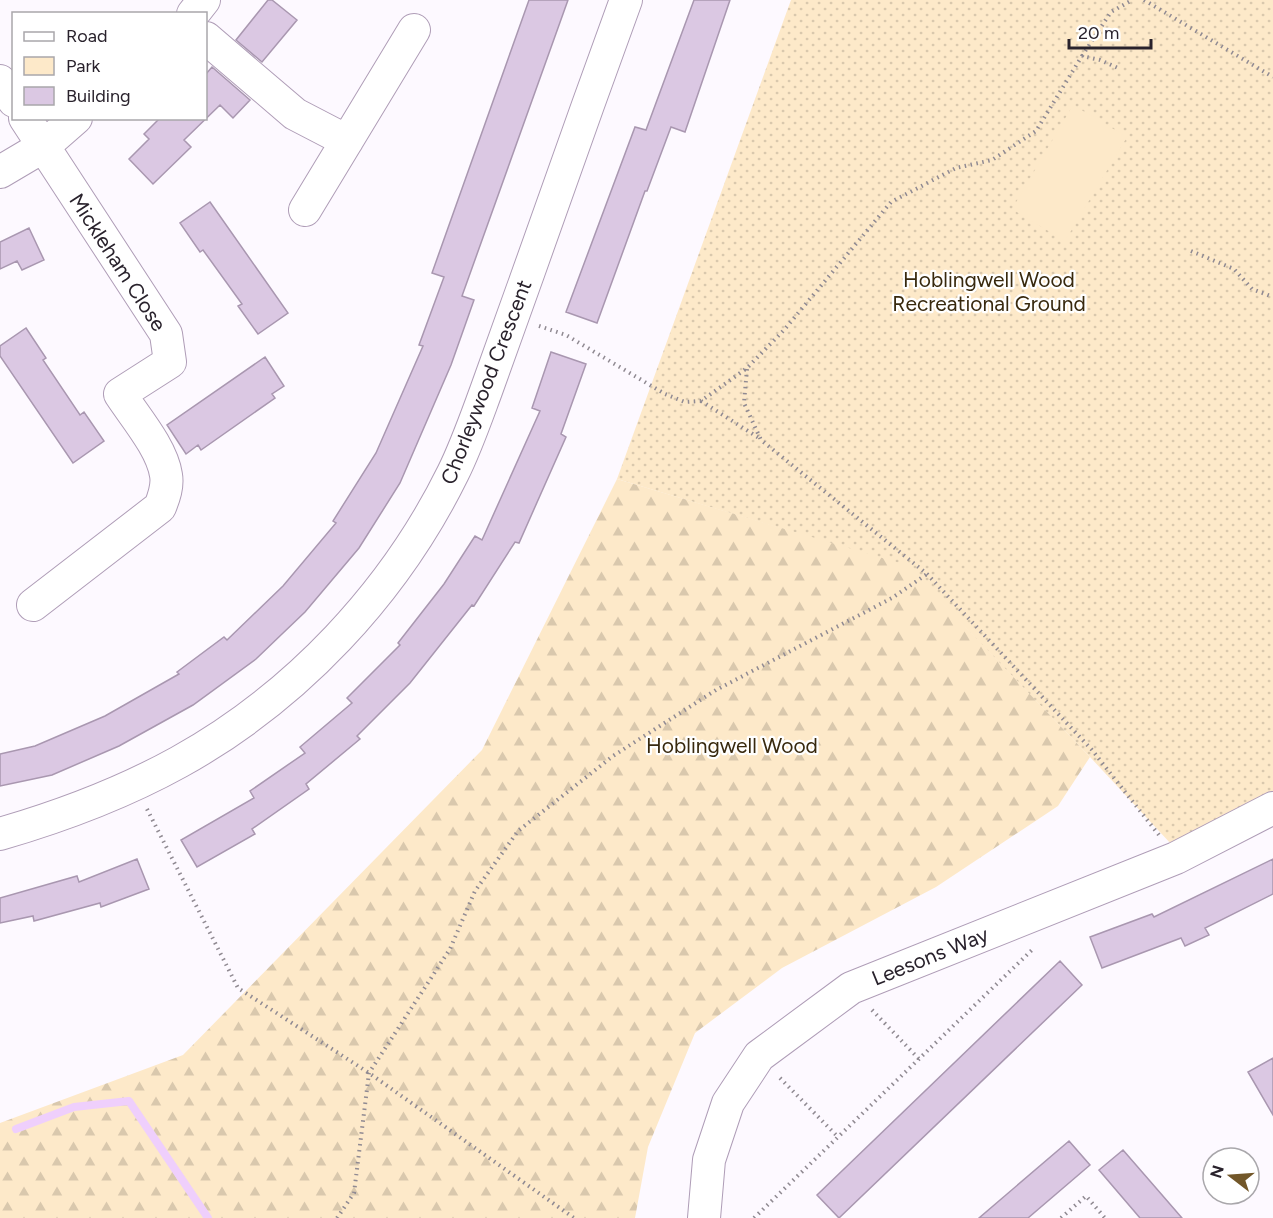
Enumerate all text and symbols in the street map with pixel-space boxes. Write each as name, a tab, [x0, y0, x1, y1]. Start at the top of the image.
legend	[12, 12, 207, 120]
scale bar	[1069, 12, 1152, 50]
text: 20 m	[1078, 22, 1119, 44]
text: Road	[66, 25, 107, 47]
text: Park	[66, 55, 101, 77]
text: Building	[66, 85, 131, 107]
street label: Mickleham Close	[64, 189, 172, 335]
park label: Hoblingwell Wood Recreational Ground	[892, 267, 1086, 316]
street label: Chorleywood Crescent	[435, 276, 537, 488]
park label: Hoblingwell Wood	[646, 733, 818, 758]
street label: Leesons Way	[868, 921, 992, 991]
north arrow	[1201, 1146, 1261, 1206]
text: N	[1206, 1163, 1228, 1180]

